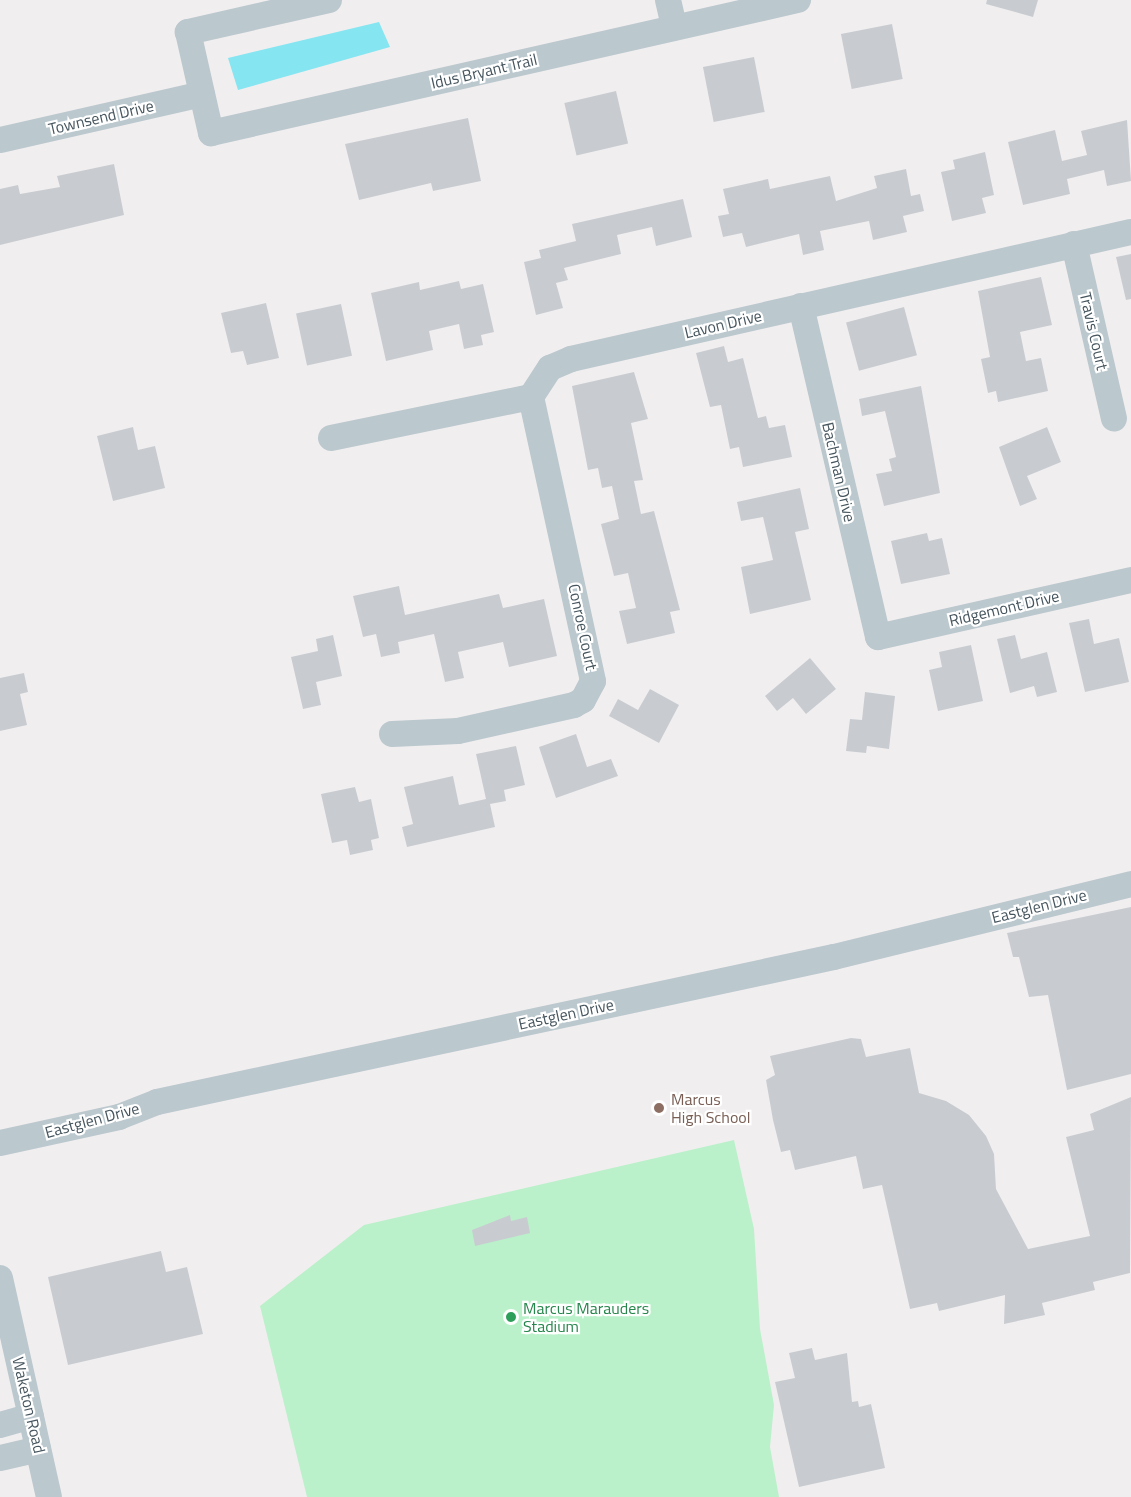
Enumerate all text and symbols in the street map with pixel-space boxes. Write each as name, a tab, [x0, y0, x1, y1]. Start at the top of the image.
street label: Idus Bryant Trail	[429, 49, 539, 93]
street label: Townsend Drive	[47, 96, 155, 138]
street label: Travis Court	[1076, 290, 1112, 372]
street label: Lavon Drive	[682, 306, 764, 342]
street label: Bachman Drive	[818, 420, 860, 524]
street label: Conroe Court	[564, 582, 602, 672]
street label: Ridgemont Drive	[947, 586, 1061, 630]
street label: Eastglen Drive	[990, 885, 1088, 927]
street label: Eastglen Drive	[517, 995, 615, 1033]
place label: Marcus High School	[671, 1089, 750, 1127]
street label: Eastglen Drive	[43, 1098, 141, 1142]
marker: Marcus High School	[652, 1101, 666, 1115]
place label: Marcus Marauders Stadium	[523, 1298, 649, 1336]
marker: Marcus Marauders Stadium	[504, 1310, 518, 1324]
street label: Waketon Road	[9, 1355, 49, 1455]

